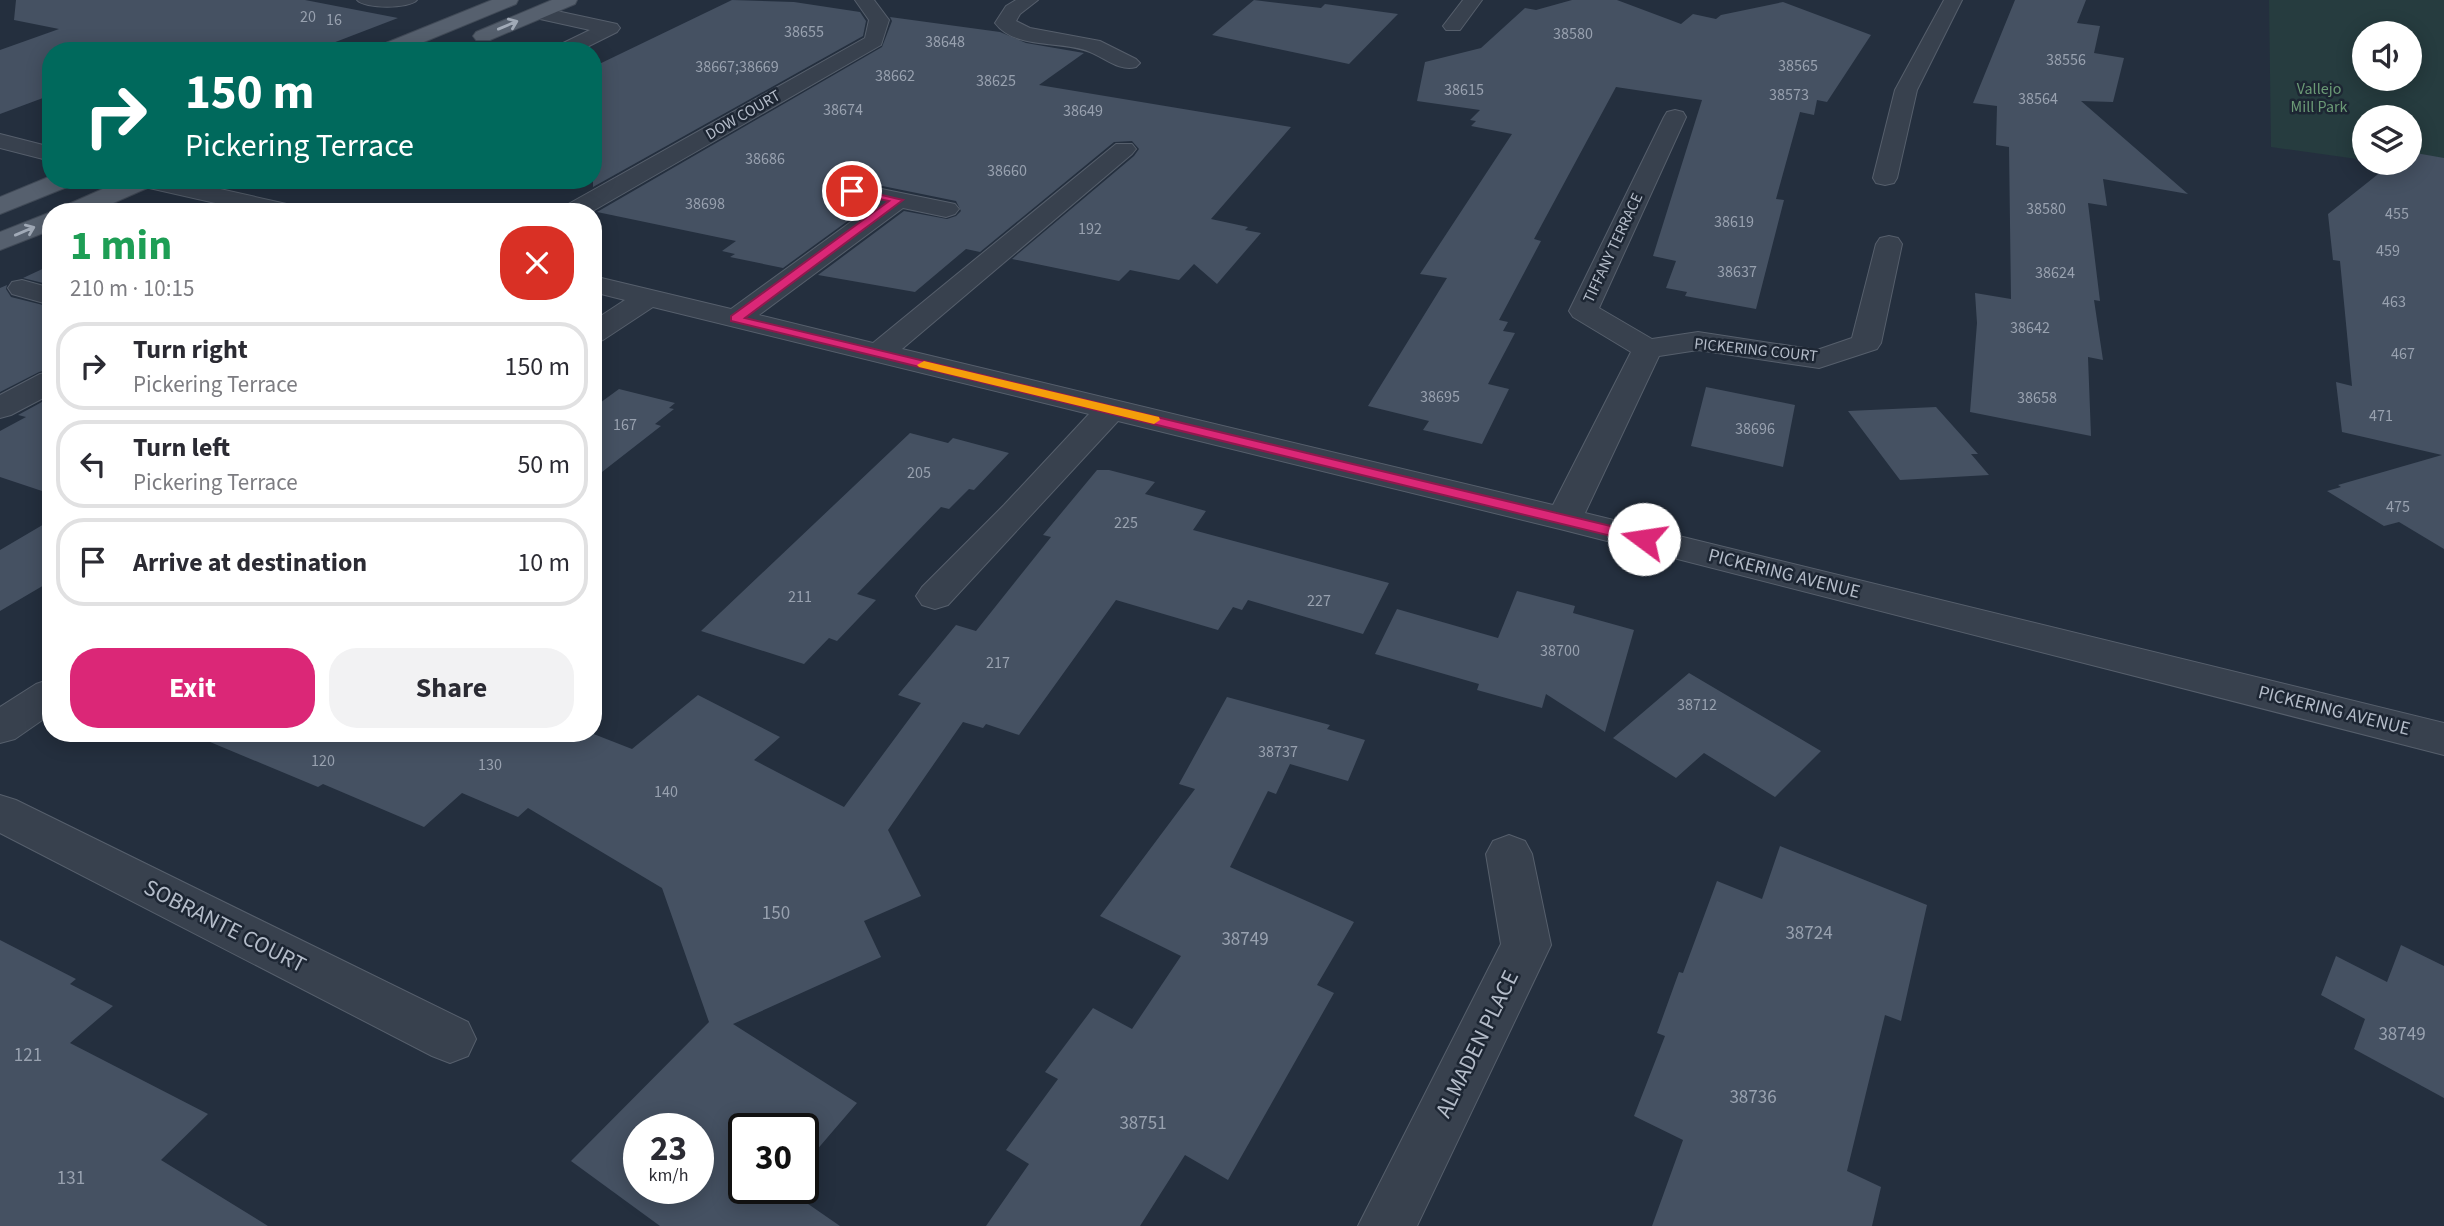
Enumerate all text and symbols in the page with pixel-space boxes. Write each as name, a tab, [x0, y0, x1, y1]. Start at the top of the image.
house number: 20	[300, 6, 316, 28]
house number: 16	[326, 9, 342, 31]
one-way arrow	[497, 18, 519, 31]
house number: 38655	[784, 21, 824, 43]
map controls	[2352, 21, 2422, 175]
button: sound	[2352, 21, 2422, 91]
house number: 38580	[1553, 23, 1593, 45]
house number: 38648	[925, 31, 965, 53]
house number: 38556	[2046, 49, 2086, 71]
house number: 38565	[1778, 55, 1818, 77]
house number: 38667;38669	[695, 56, 779, 78]
text: 150 m	[185, 58, 314, 128]
house number: 38662	[875, 65, 915, 87]
icon: right	[70, 70, 161, 161]
house number: 38625	[976, 70, 1016, 92]
park label: Vallejo Mill Park	[2291, 78, 2347, 118]
house number: 38615	[1444, 79, 1484, 101]
street label: DOW COURT	[701, 84, 785, 145]
house number: 38573	[1769, 84, 1809, 106]
house number: 38564	[2018, 88, 2058, 110]
house number: 38674	[823, 99, 863, 121]
house number: 38649	[1063, 100, 1103, 122]
button: layers	[2352, 105, 2422, 175]
text: Pickering Terrace	[185, 123, 414, 169]
house number: 38686	[745, 148, 785, 170]
house number: 38660	[987, 160, 1027, 182]
pin	[822, 161, 882, 221]
icon: arrive	[833, 172, 871, 210]
street label: TIFFANY TERRACE	[1578, 189, 1648, 307]
house number: 38698	[685, 193, 725, 215]
house number: 38580	[2026, 198, 2066, 220]
house number: 455	[2385, 203, 2409, 225]
house number: 38619	[1714, 211, 1754, 233]
text: 1 min	[70, 216, 172, 276]
house number: 192	[1078, 218, 1102, 240]
one-way arrow	[14, 224, 36, 237]
button: close	[500, 226, 574, 300]
house number: 459	[2376, 240, 2400, 262]
house number: 38637	[1717, 261, 1757, 283]
house number: 38624	[2035, 262, 2075, 284]
text: 210 m · 10:15	[70, 272, 194, 305]
house number: 463	[2382, 291, 2406, 313]
house number: 38642	[2010, 317, 2050, 339]
text: Turn right	[133, 331, 248, 368]
street label: PICKERING COURT	[1693, 333, 1819, 367]
house number: 467	[2391, 343, 2415, 365]
icon: right	[74, 347, 112, 385]
text: 150 m	[504, 348, 570, 385]
text: Pickering Terrace	[133, 368, 298, 401]
house number: 38695	[1420, 386, 1460, 408]
house number: 38658	[2017, 387, 2057, 409]
house number: 471	[2369, 405, 2393, 427]
house number: 167	[613, 414, 637, 436]
house number: 38696	[1735, 418, 1775, 440]
text: Turn left	[133, 429, 230, 466]
icon: left	[74, 445, 112, 483]
text: 50 m	[517, 446, 570, 483]
house number: 205	[907, 462, 931, 484]
text: Pickering Terrace	[133, 466, 298, 499]
house number: 475	[2386, 496, 2410, 518]
position arrow	[1607, 502, 1681, 576]
house number: 225	[1114, 512, 1138, 534]
street label: PICKERING AVENUE	[1705, 542, 1863, 606]
icon: arrive	[74, 543, 112, 581]
text: Arrive at destination	[133, 544, 367, 581]
text: 10 m	[517, 544, 570, 581]
house number: 211	[788, 586, 812, 608]
house number: 227	[1307, 590, 1331, 612]
house number: 38700	[1540, 640, 1580, 662]
button: Exit	[70, 648, 315, 728]
button: Share	[329, 648, 574, 728]
house number: 217	[986, 652, 1010, 674]
street label: PICKERING AVENUE	[2255, 679, 2413, 743]
house number: 38712	[1677, 694, 1717, 716]
house number: 38737	[1258, 741, 1298, 763]
house number: 120	[311, 750, 335, 772]
house number: 130	[478, 754, 502, 776]
house number: 140	[654, 781, 678, 803]
street label: SOBRANTE COURT	[138, 871, 312, 981]
house number: 150	[762, 900, 790, 927]
house number: 38724	[1785, 920, 1833, 947]
house number: 38749	[1221, 926, 1269, 953]
street label: ALMADEN PLACE	[1427, 965, 1527, 1123]
house number: 38749	[2378, 1021, 2426, 1048]
house number: 121	[14, 1042, 42, 1069]
house number: 38736	[1729, 1084, 1777, 1111]
house number: 38751	[1119, 1110, 1167, 1137]
speed limit sign: 30	[728, 1113, 819, 1204]
text: 23	[650, 1124, 687, 1174]
text: km/h	[649, 1163, 688, 1188]
house number: 131	[57, 1165, 85, 1192]

